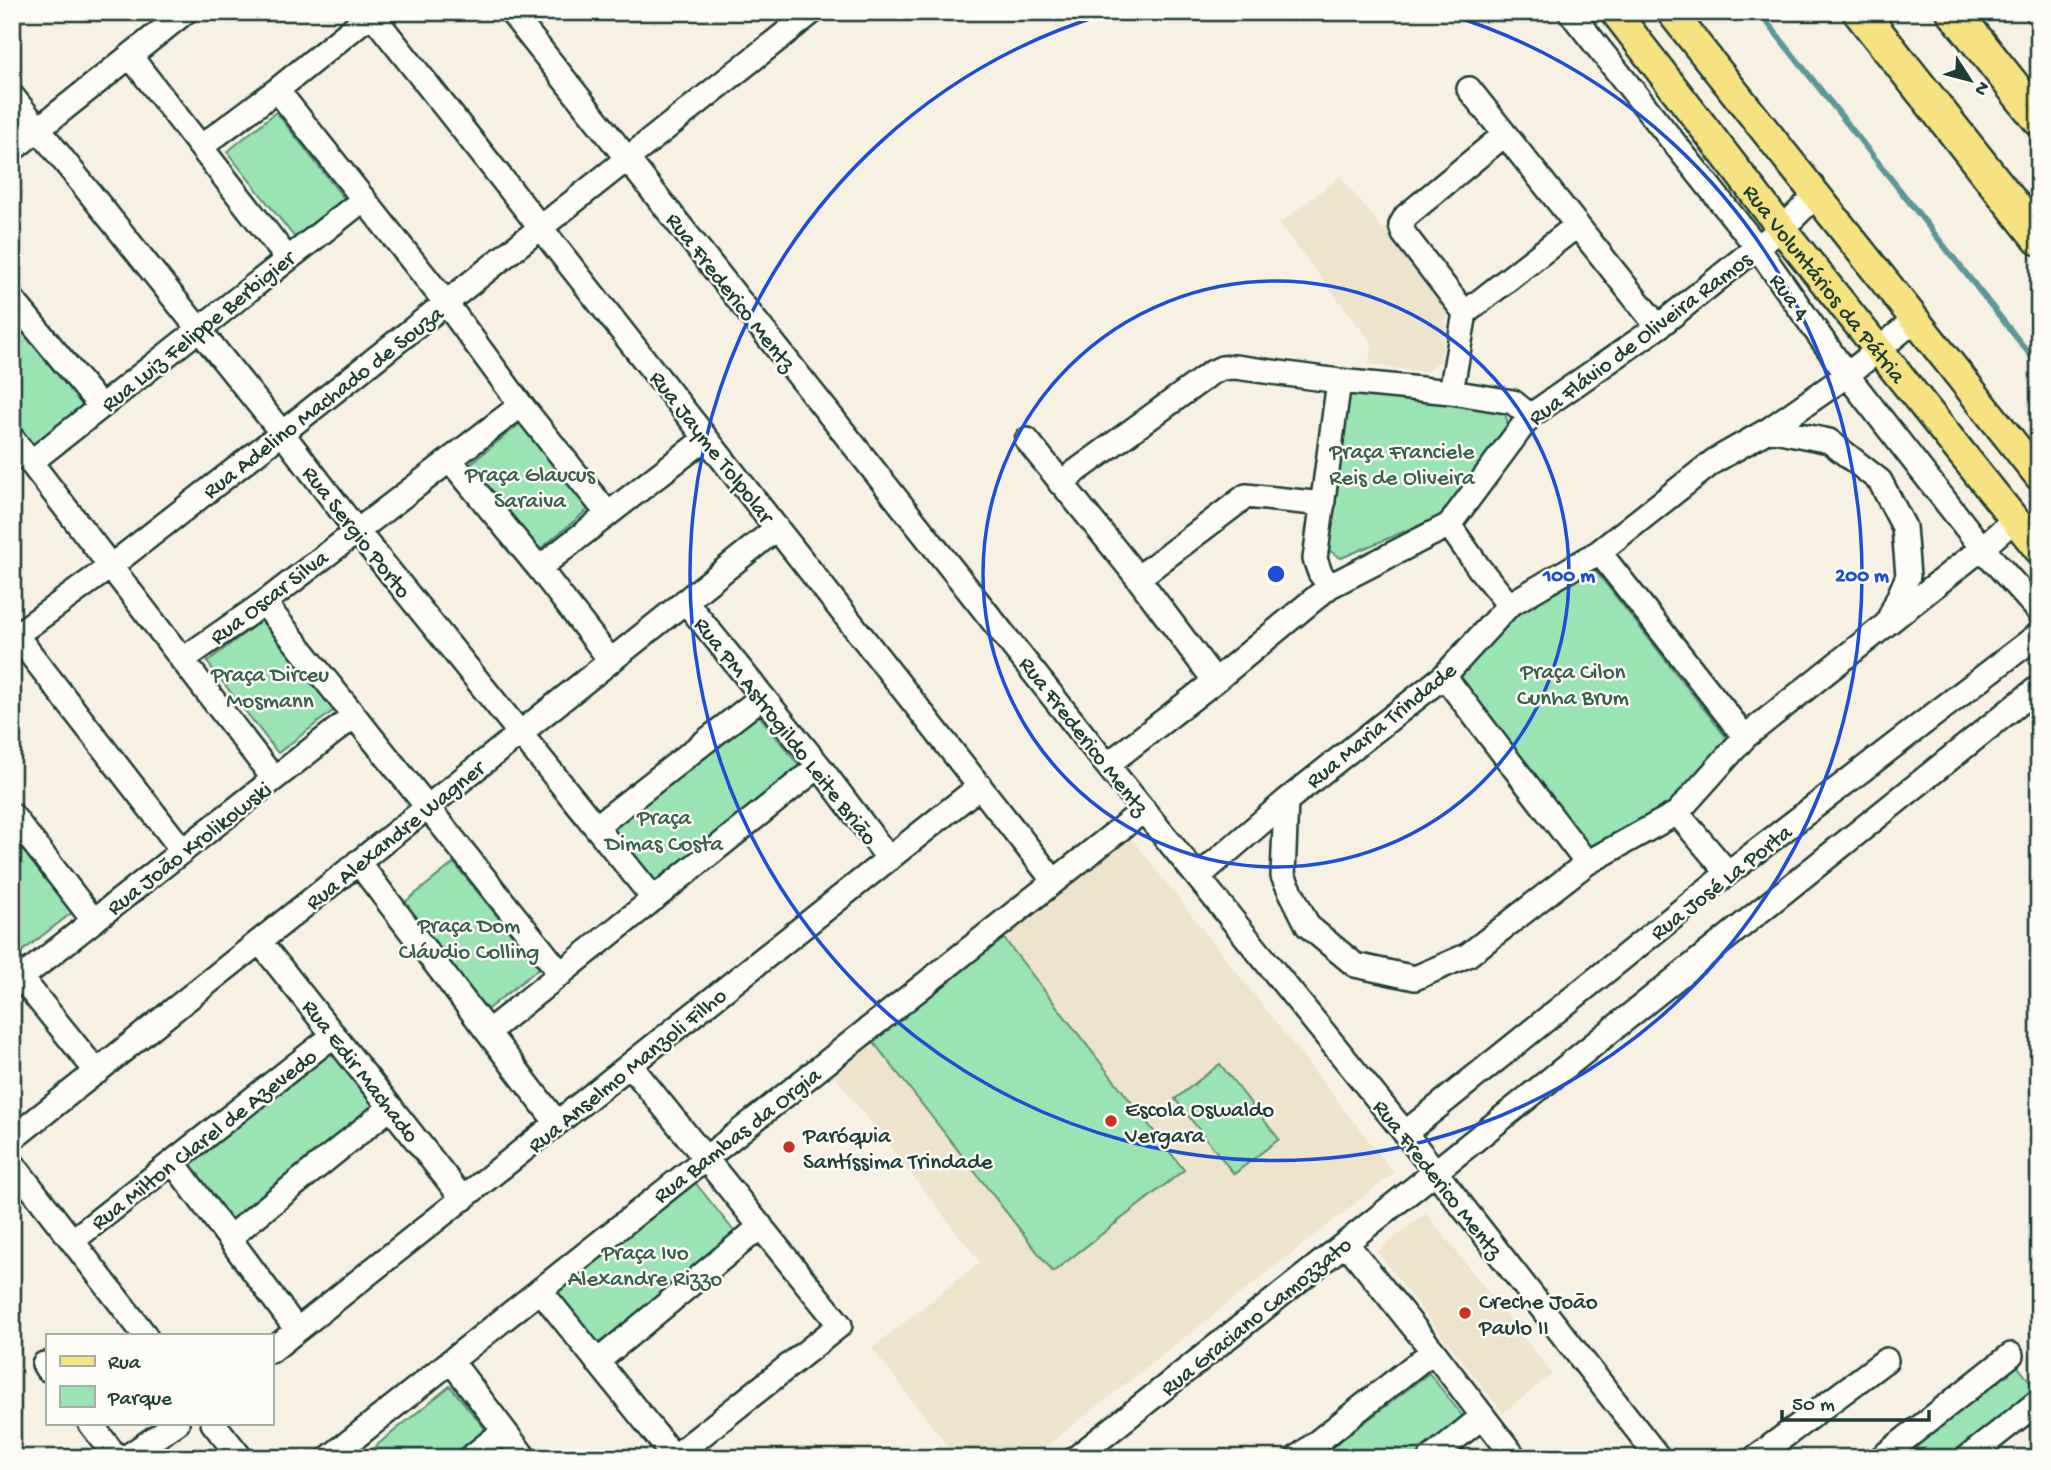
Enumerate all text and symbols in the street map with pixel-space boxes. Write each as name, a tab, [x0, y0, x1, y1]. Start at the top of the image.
north arrow	[1936, 46, 2006, 116]
text: N	[1968, 76, 1994, 100]
street label: Rua Voluntários da Pátria	[1736, 180, 1911, 391]
street label: Rua Frederico Mentz	[659, 208, 800, 379]
street label: Rua Luiz Felippe Berbigier	[97, 245, 303, 419]
street label: Rua Flávio de Oliveira Ramos	[1524, 247, 1759, 433]
street label: Rua 4	[1762, 269, 1814, 327]
street label: Rua Adelino Machado de Souza	[198, 301, 451, 506]
street label: Rua Jayme Tolpolar	[642, 367, 779, 531]
park label: Praça Franciele Reis de Oliveira	[1329, 440, 1476, 493]
street label: Rua Sergio Porto	[295, 461, 416, 605]
park label: Praça Glaucus Saraiva	[464, 463, 595, 516]
street label: Rua Oscar Silva	[206, 545, 336, 652]
centre of rings	[1264, 562, 1288, 586]
text: 100 m	[1542, 565, 1595, 590]
text: 200 m	[1835, 565, 1889, 590]
street label: Rua PM Astrogildo Leite Brião	[687, 613, 882, 852]
street label: Rua Frederico Mentz	[1012, 652, 1153, 823]
street label: Rua Maria Trindade	[1302, 657, 1464, 796]
park label: Praça Cilon Cunha Brum	[1517, 660, 1629, 713]
park label: Praça Dirceu Mosmann	[210, 663, 329, 716]
street label: Rua Alexandre Wagner	[301, 755, 493, 917]
street label: Rua João Krolikowski	[102, 777, 278, 923]
park label: Praça Dimas Costa	[603, 806, 724, 859]
street label: Rua José La Porta	[1646, 819, 1799, 948]
park label: Praça Dom Cláudio Colling	[399, 914, 539, 967]
street label: Rua Anselmo Manzoli Filho	[523, 983, 733, 1160]
street label: Rua Edir Machado	[295, 995, 424, 1149]
street label: Rua Milton Clarel de Azevedo	[87, 1044, 324, 1237]
street label: Rua Bambas da Orgia	[649, 1062, 828, 1211]
street label: Rua Frederico Mentz	[1366, 1095, 1507, 1266]
place label: Escola Oswaldo Vergara	[1124, 1098, 1274, 1151]
marker: Escola Oswaldo Vergara	[1103, 1113, 1119, 1129]
place label: Paróquia Santíssima Trindade	[802, 1124, 994, 1177]
marker: Paróquia Santíssima Trindade	[781, 1139, 797, 1155]
street label: Rua Graciano Camozzato	[1156, 1232, 1358, 1403]
park label: Praça Ivo Alexandre Rizzo	[568, 1241, 722, 1294]
place label: Creche João Paulo II	[1478, 1290, 1598, 1343]
marker: Creche João Paulo II	[1457, 1305, 1473, 1321]
legend	[46, 1334, 273, 1424]
text: Rua	[108, 1352, 142, 1377]
scale bar	[1782, 1379, 1928, 1423]
text: Parque	[107, 1388, 173, 1413]
text: 50 m	[1792, 1394, 1835, 1419]

